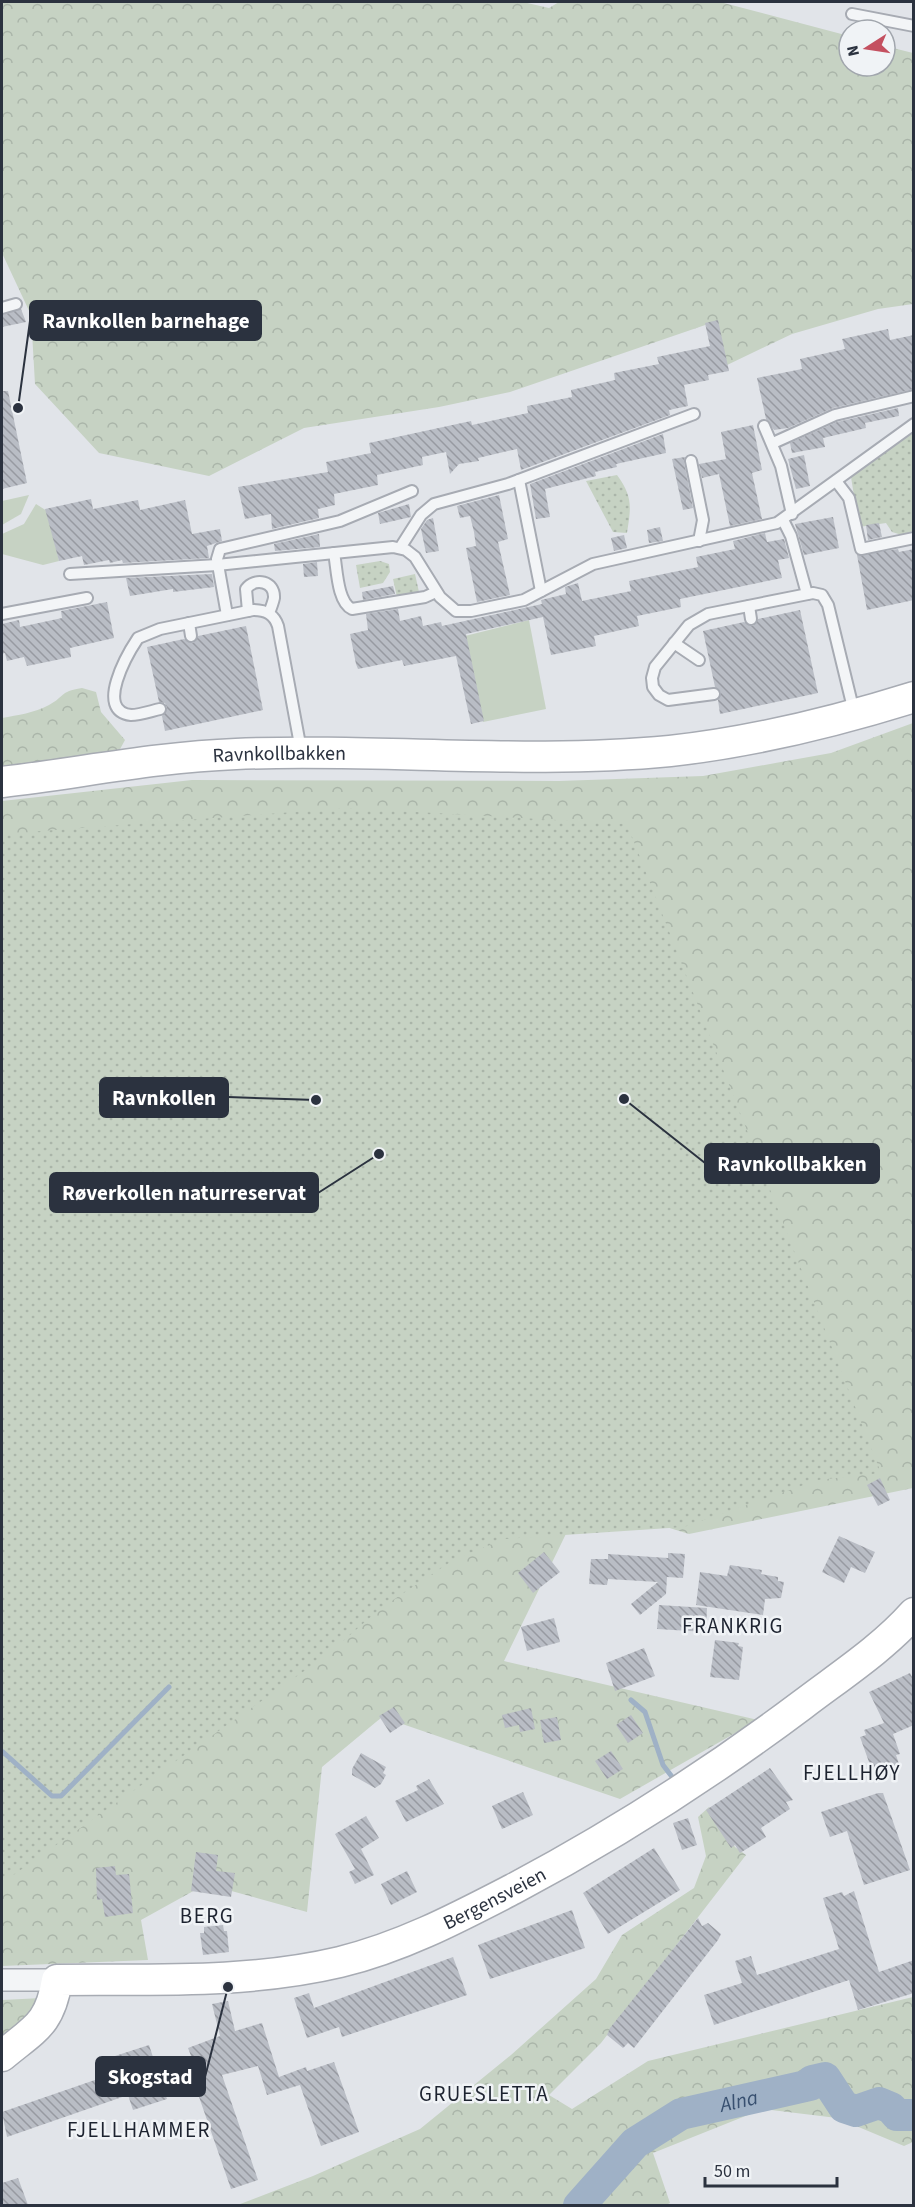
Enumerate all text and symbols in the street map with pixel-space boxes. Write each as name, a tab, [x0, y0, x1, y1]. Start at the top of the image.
north arrow	[837, 18, 897, 78]
text: N	[841, 43, 865, 58]
callout: Ravnkollen barnehage	[30, 301, 261, 340]
text: Ravnkollen barnehage	[42, 306, 250, 336]
street label: Ravnkollbakken	[212, 740, 346, 770]
callout: Ravnkollen	[100, 1078, 228, 1117]
text: Ravnkollen	[112, 1083, 216, 1113]
callout: Ravnkollbakken	[705, 1144, 879, 1183]
text: Ravnkollbakken	[717, 1149, 867, 1179]
callout: Røverkollen naturreservat	[50, 1173, 318, 1212]
text: Røverkollen naturreservat	[62, 1178, 306, 1208]
district label: FRANKRIG	[682, 1611, 784, 1641]
district label: FJELLHØY	[803, 1758, 901, 1788]
street label: Bergensveien	[439, 1861, 551, 1937]
district label: BERG	[180, 1901, 234, 1931]
callout: Skogstad	[96, 2057, 205, 2096]
text: Skogstad	[107, 2062, 193, 2092]
district label: GRUESLETTA	[419, 2079, 549, 2109]
water label: Alna	[715, 2082, 761, 2120]
district label: FJELLHAMMER	[67, 2115, 211, 2145]
scale bar	[705, 2150, 837, 2188]
text: 50 m	[714, 2159, 750, 2184]

